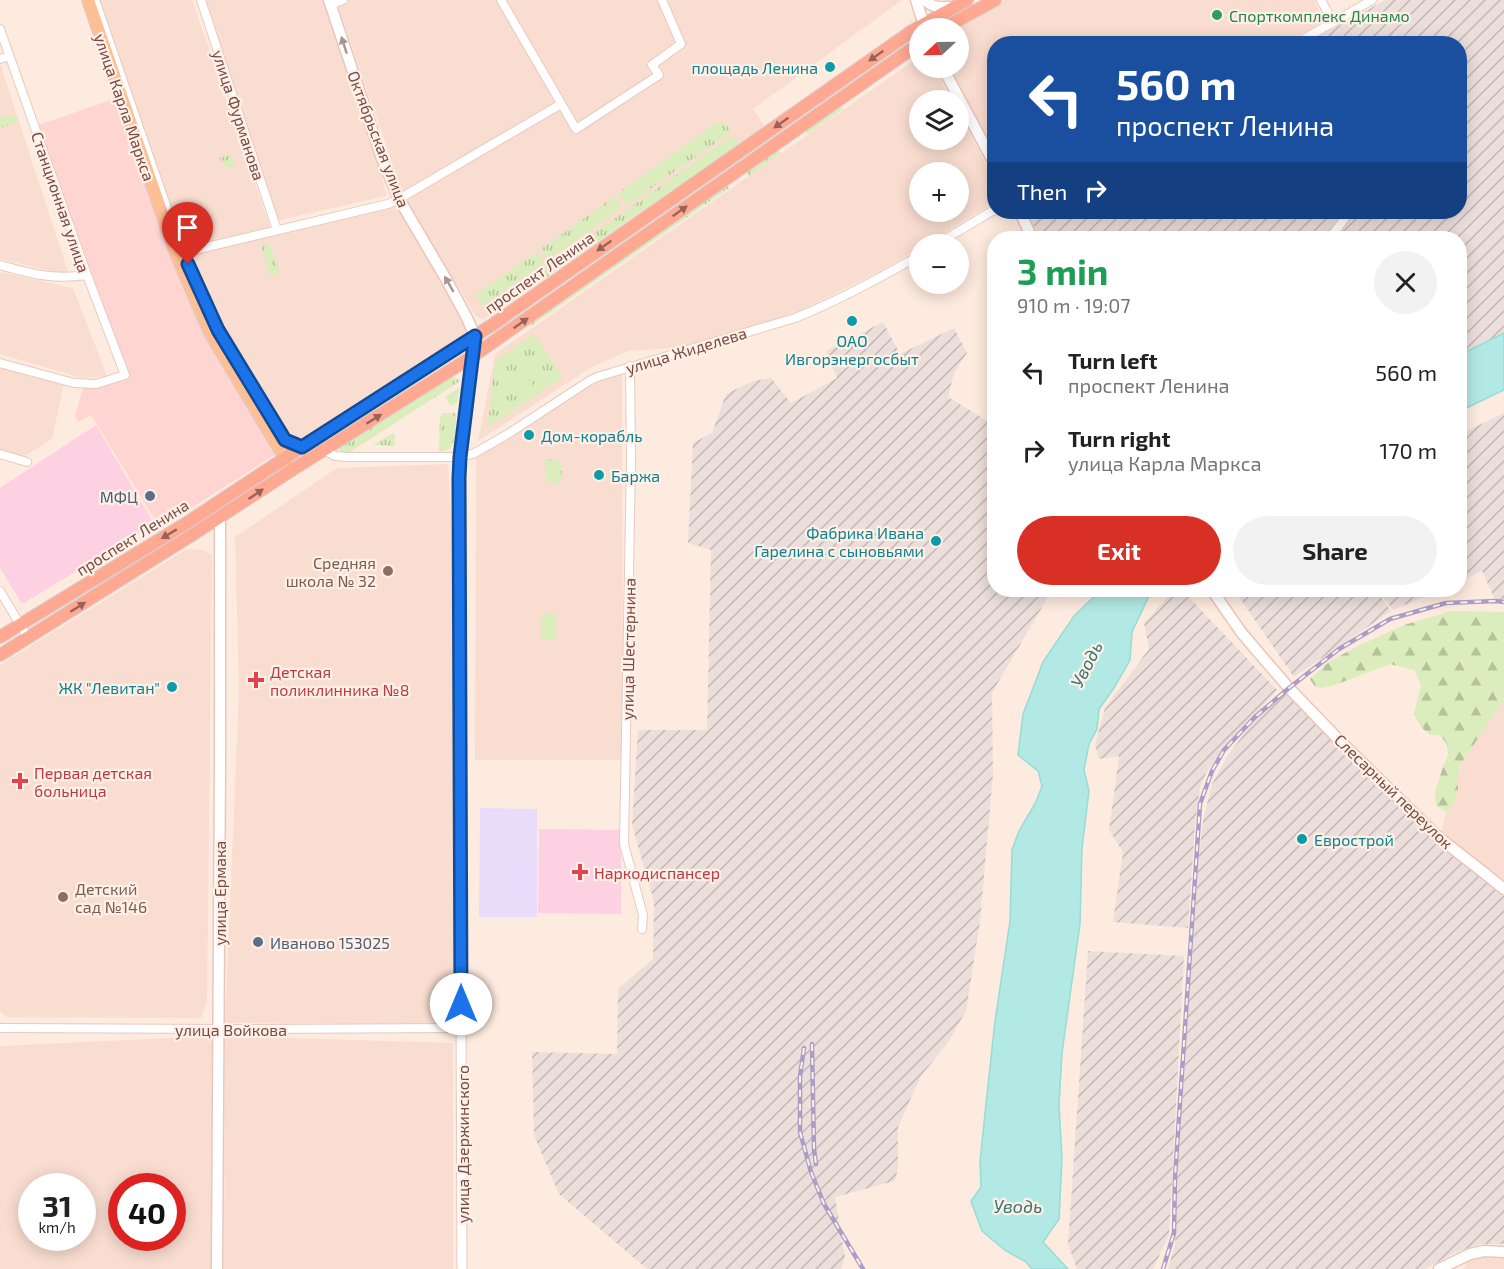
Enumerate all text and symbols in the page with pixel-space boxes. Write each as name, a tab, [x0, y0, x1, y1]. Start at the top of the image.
place label: Спорткомплекс Динамо	[1229, 6, 1410, 25]
marker: Спорткомплекс Динамо	[1210, 8, 1224, 22]
north arrow	[909, 18, 969, 78]
map controls	[909, 18, 969, 294]
street label: улица Карла Маркса	[90, 31, 159, 184]
one-way arrow	[338, 36, 348, 54]
street label: улица Фурманова	[208, 47, 269, 183]
one-way arrow	[868, 50, 884, 61]
place label: площадь Ленина	[691, 58, 818, 77]
text: 560 m	[1116, 58, 1237, 108]
marker: площадь Ленина	[823, 60, 837, 74]
icon: left	[1017, 60, 1095, 138]
street label: Октябрьская улица	[343, 68, 414, 210]
button: layers	[909, 90, 969, 150]
text: проспект Ленина	[1116, 109, 1334, 141]
one-way arrow	[774, 117, 790, 129]
street label: Станционная улица	[27, 129, 94, 275]
button: +	[909, 162, 969, 222]
icon: right	[1079, 174, 1112, 207]
text: Then	[1017, 178, 1067, 204]
pin	[162, 202, 213, 264]
one-way arrow	[672, 205, 688, 217]
icon: arrive	[171, 211, 204, 244]
street label: проспект Ленина	[481, 227, 597, 317]
button: −	[909, 234, 969, 294]
one-way arrow	[597, 240, 613, 252]
text: 3 min	[1017, 249, 1108, 292]
button: close	[1374, 251, 1437, 314]
one-way arrow	[443, 276, 454, 292]
text: 910 m · 19:07	[1017, 293, 1131, 317]
marker: ОАО Ивгорэнергосбыт	[845, 314, 859, 328]
one-way arrow	[512, 317, 528, 329]
street label: улица Жиделева	[623, 323, 749, 378]
place label: ОАО Ивгорэнергосбыт	[785, 331, 919, 368]
text: Turn left	[1068, 347, 1157, 373]
icon: left	[1017, 356, 1050, 389]
text: 560 m	[1375, 359, 1437, 385]
text: проспект Ленина	[1068, 373, 1230, 397]
one-way arrow	[366, 414, 382, 425]
text: Turn right	[1068, 425, 1170, 451]
place label: Дом-корабль	[541, 426, 643, 445]
marker: Дом-корабль	[522, 428, 536, 442]
icon: right	[1017, 434, 1050, 467]
text: 170 m	[1380, 437, 1437, 463]
text: улица Карла Маркса	[1068, 451, 1262, 475]
place label: Баржа	[611, 466, 660, 485]
marker: Баржа	[592, 468, 606, 482]
place label: МФЦ	[100, 487, 138, 506]
one-way arrow	[248, 488, 264, 499]
marker: МФЦ	[143, 489, 157, 503]
street label: проспект Ленина	[72, 495, 192, 579]
button: Exit	[1017, 516, 1221, 585]
button: Share	[1233, 516, 1437, 585]
place label: Фабрика Ивана Гарелина с сыновьями	[754, 523, 924, 560]
one-way arrow	[161, 529, 177, 540]
marker: Фабрика Ивана Гарелина с сыновьями	[929, 534, 943, 548]
place label: Средняя школа № 32	[286, 553, 376, 590]
marker: Средняя школа № 32	[381, 564, 395, 578]
street label: улица Шестернина	[617, 578, 640, 720]
one-way arrow	[70, 601, 86, 612]
water label: Уводь	[1065, 637, 1107, 691]
place label: Детская поликлинника №8	[270, 662, 409, 699]
marker: Детская поликлинника №8	[247, 671, 265, 689]
place label: ЖК "Левитан"	[59, 678, 160, 697]
marker: ЖК "Левитан"	[165, 680, 179, 694]
street label: Слесарный переулок	[1330, 730, 1457, 853]
place label: Первая детская больница	[34, 763, 152, 800]
marker: Первая детская больница	[11, 772, 29, 790]
place label: Еврострой	[1314, 830, 1394, 849]
marker: Еврострой	[1295, 832, 1309, 846]
street label: улица Ермака	[210, 841, 230, 945]
marker: Наркодиспансер	[571, 863, 589, 881]
place label: Наркодиспансер	[594, 863, 720, 882]
place label: Детский сад №146	[75, 879, 147, 916]
marker: Детский сад №146	[56, 890, 70, 904]
place label: Иваново 153025	[270, 933, 390, 952]
marker: Иваново 153025	[251, 935, 265, 949]
position arrow	[429, 972, 493, 1036]
street label: улица Войкова	[175, 1020, 287, 1040]
street label: улица Дзержинского	[453, 1065, 473, 1223]
speed limit sign: 40	[108, 1173, 186, 1251]
text: 31	[42, 1187, 72, 1223]
water label: Уводь	[994, 1195, 1042, 1217]
text: km/h	[38, 1218, 76, 1236]

